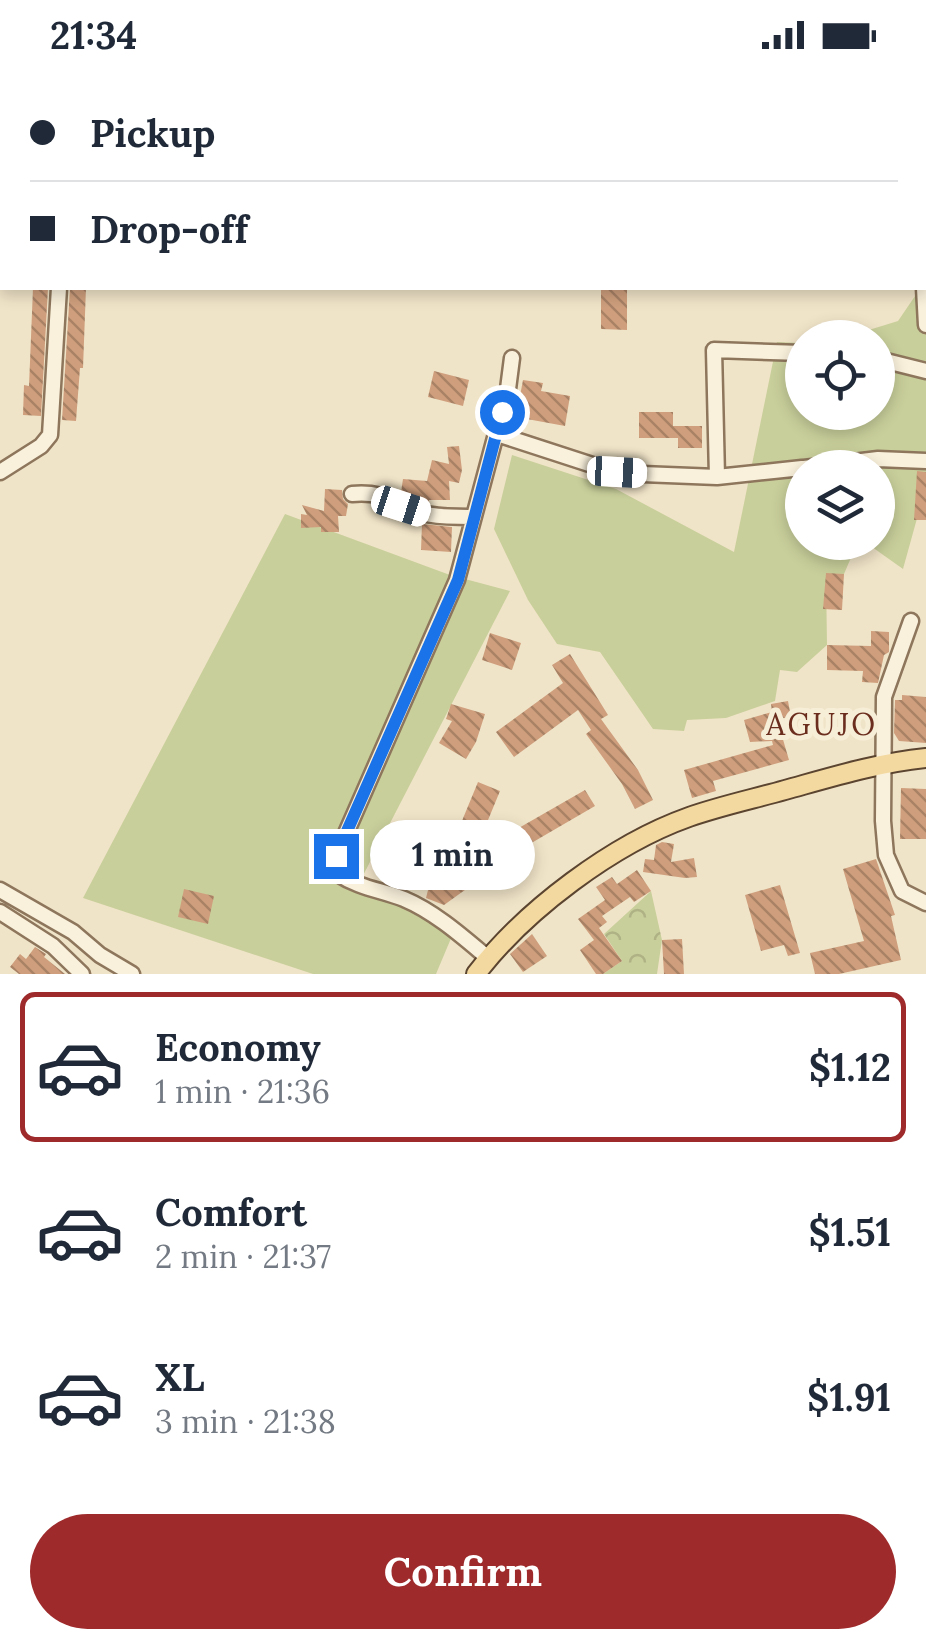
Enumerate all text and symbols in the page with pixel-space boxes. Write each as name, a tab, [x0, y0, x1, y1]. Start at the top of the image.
text: 21:34	[50, 11, 137, 59]
text: Pickup	[90, 109, 215, 157]
text: Drop-off	[90, 205, 248, 253]
map controls	[785, 320, 895, 560]
button: locate	[785, 320, 895, 430]
route start	[480, 390, 525, 435]
button: layers	[785, 450, 895, 560]
car	[586, 455, 648, 489]
car	[368, 482, 434, 530]
district label: AGUJO	[765, 705, 878, 743]
callout: 1 min	[371, 821, 536, 891]
route end	[314, 834, 359, 879]
text: 1 min	[412, 834, 493, 875]
icon: car	[35, 1022, 125, 1112]
text: Economy	[155, 1023, 321, 1071]
text: $1.12	[809, 1043, 891, 1091]
text: 1 min · 21:36	[155, 1071, 330, 1112]
icon: car	[35, 1187, 125, 1277]
text: Comfort	[155, 1188, 307, 1236]
text: $1.51	[808, 1208, 891, 1256]
text: 2 min · 21:37	[155, 1236, 331, 1277]
icon: car	[35, 1352, 125, 1442]
text: XL	[155, 1353, 205, 1401]
text: $1.91	[807, 1373, 891, 1421]
text: 3 min · 21:38	[155, 1401, 336, 1442]
button: Confirm	[30, 1514, 896, 1629]

